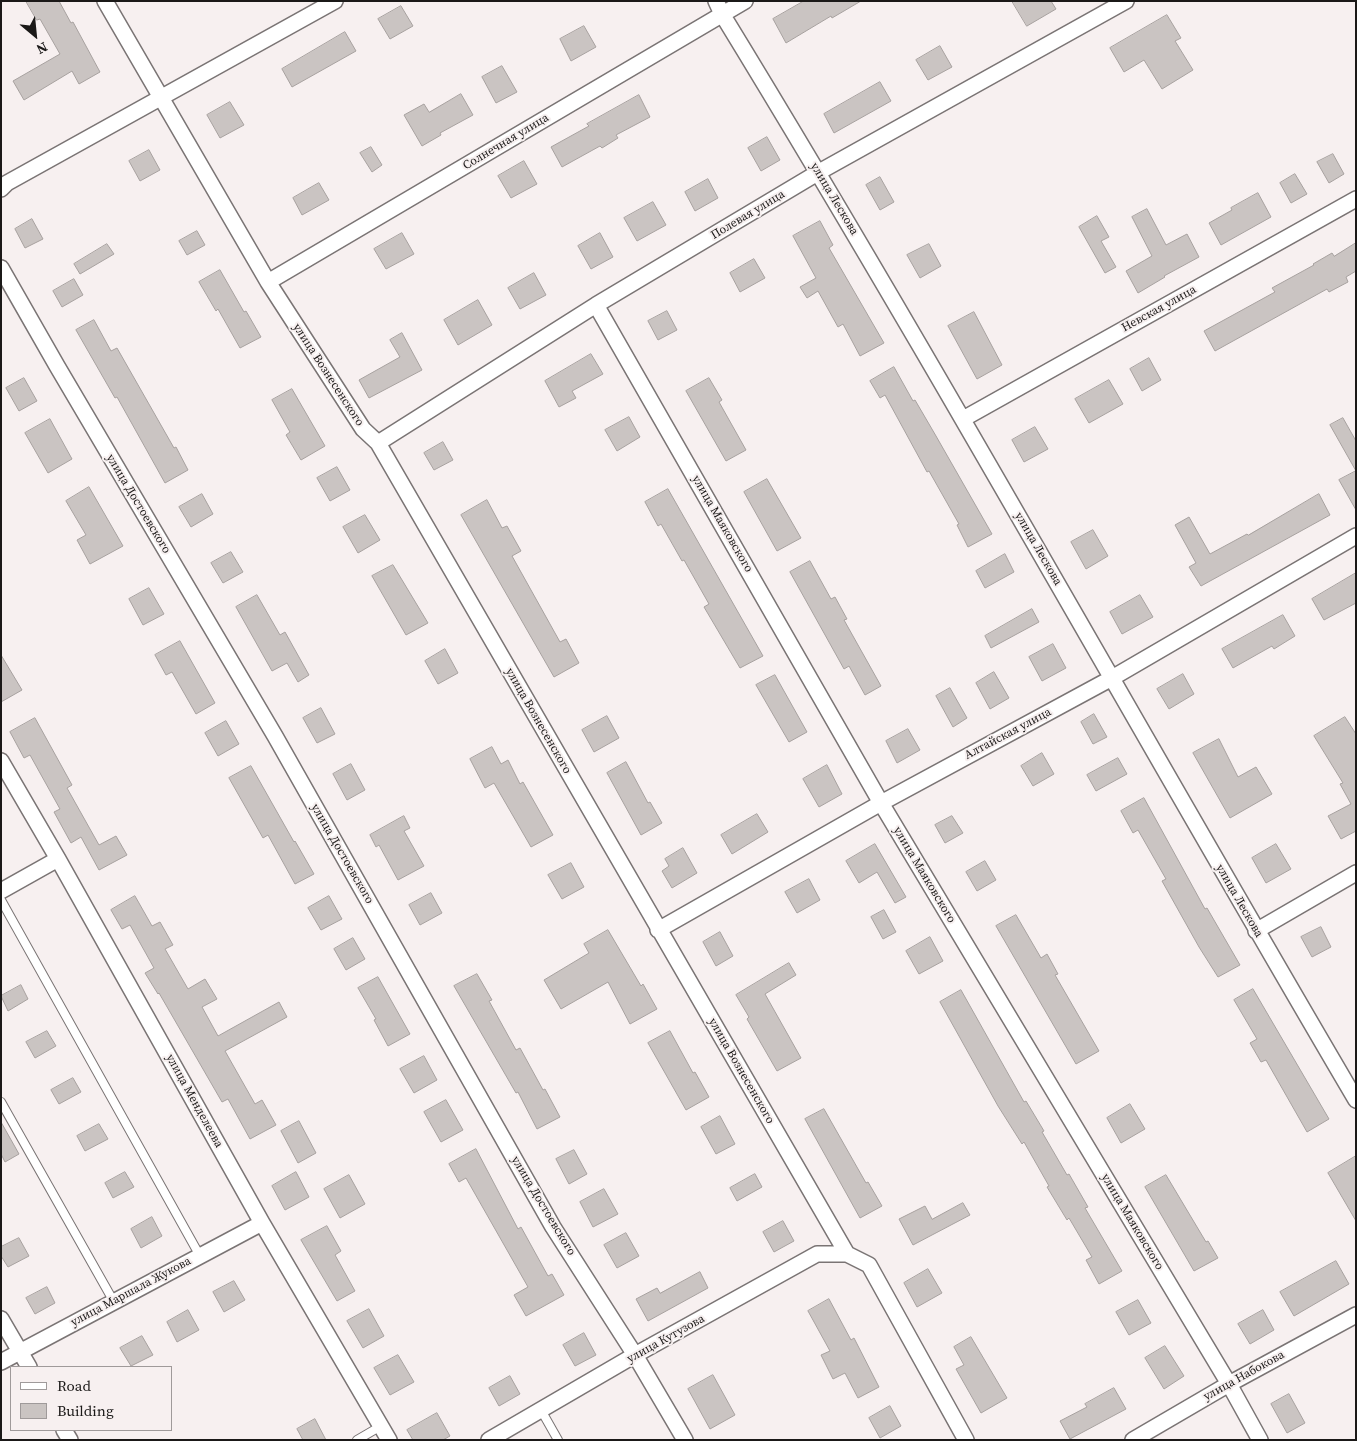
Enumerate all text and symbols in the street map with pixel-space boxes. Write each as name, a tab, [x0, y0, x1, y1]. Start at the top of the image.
north arrow	[10, 10, 60, 60]
text: N	[33, 37, 51, 59]
street label: Солнечная улица	[460, 111, 552, 173]
street label: улица Лескова	[807, 160, 861, 238]
street label: Полевая улица	[708, 187, 788, 243]
street label: Невская улица	[1119, 283, 1199, 335]
street label: улица Вознесенского	[289, 321, 367, 429]
street label: улица Достоевского	[103, 452, 173, 556]
street label: улица Маяковского	[688, 473, 756, 575]
street label: улица Лескова	[1011, 510, 1065, 588]
street label: улица Вознесенского	[502, 666, 574, 776]
street label: Алтайская улица	[962, 705, 1054, 763]
street label: улица Достоевского	[307, 801, 377, 907]
street label: улица Маяковского	[890, 824, 958, 926]
street label: улица Лескова	[1212, 862, 1266, 940]
street label: улица Вознесенского	[705, 1016, 777, 1126]
street label: улица Менделеева	[162, 1052, 226, 1150]
street label: улица Достоевского	[508, 1154, 578, 1258]
street label: улица Маяковского	[1098, 1171, 1166, 1273]
street label: улица Маршала Жукова	[68, 1254, 194, 1330]
street label: улица Кутузова	[625, 1312, 707, 1366]
street label: улица Набокова	[1201, 1348, 1287, 1404]
legend	[10, 1366, 172, 1431]
text: Road	[57, 1375, 91, 1396]
text: Building	[57, 1400, 114, 1421]

